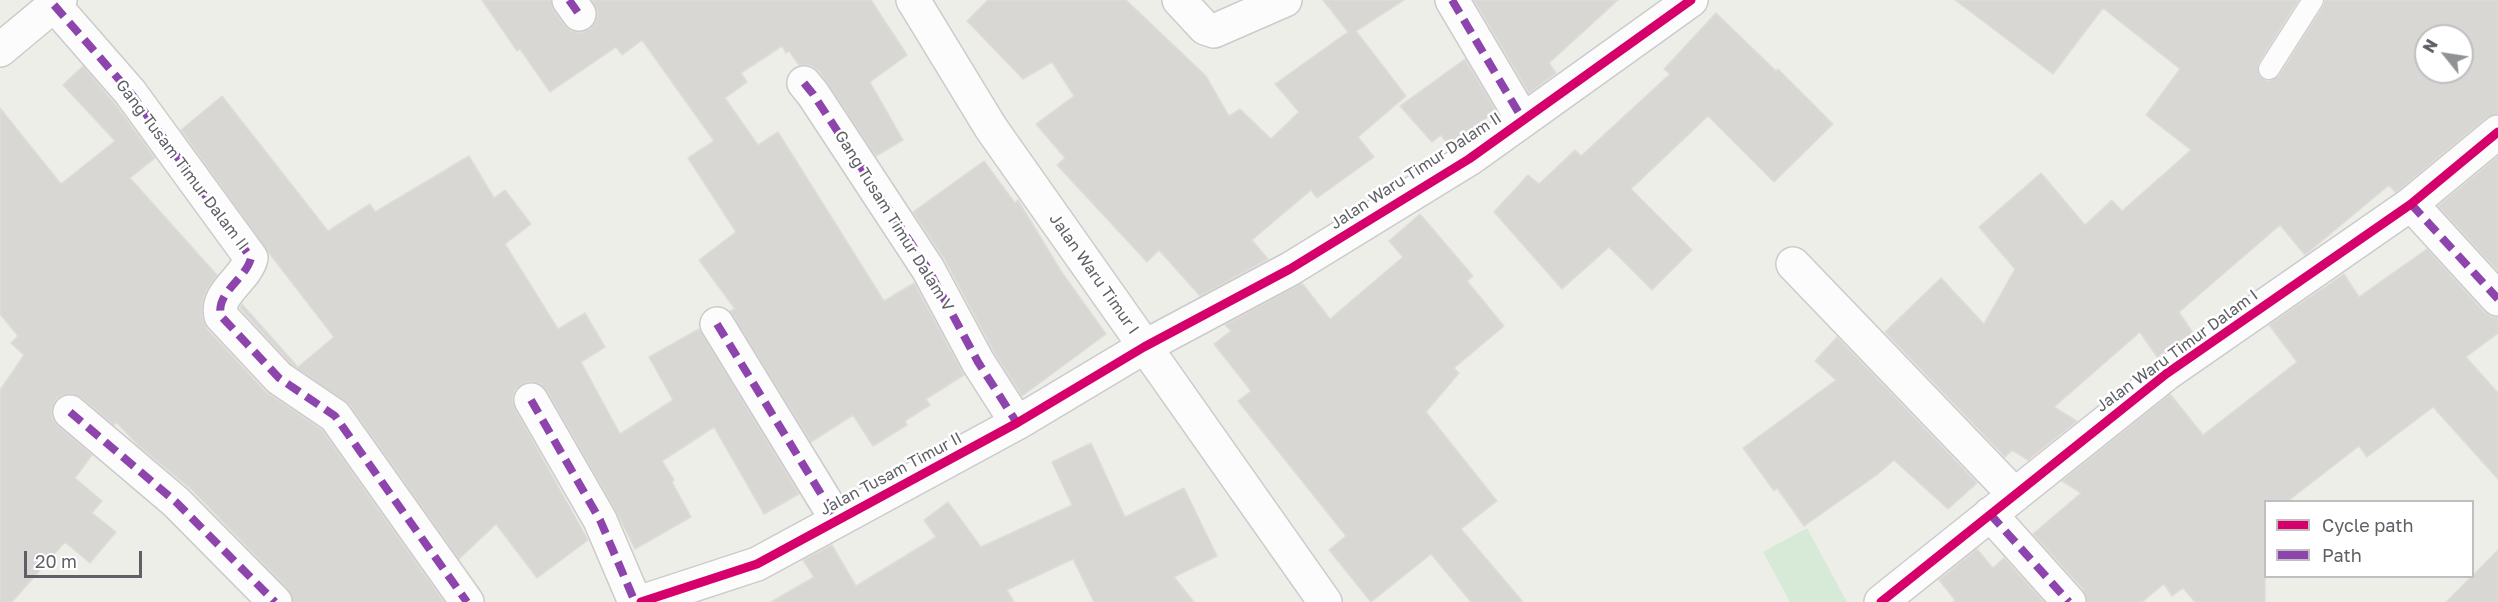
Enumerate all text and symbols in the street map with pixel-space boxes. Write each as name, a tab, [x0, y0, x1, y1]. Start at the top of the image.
north arrow	[2414, 24, 2474, 84]
text: N	[2418, 36, 2442, 56]
street label: Gang Tusam Timur Dalam II	[112, 76, 252, 254]
street label: Jalan Waru Timur Dalam II	[1327, 108, 1505, 234]
street label: Gang Tusam Timur Dalam V	[830, 127, 958, 315]
street label: Jalan Waru Timur I	[1045, 210, 1143, 338]
street label: Jalan Waru Timur Dalam I	[2092, 286, 2262, 416]
street label: Jalan Tusam Timur II	[817, 428, 965, 520]
legend	[2264, 500, 2474, 578]
text: Cycle path	[2322, 514, 2414, 536]
scale bar	[27, 539, 146, 577]
text: Path	[2322, 544, 2362, 566]
text: 20 m	[35, 550, 77, 572]

